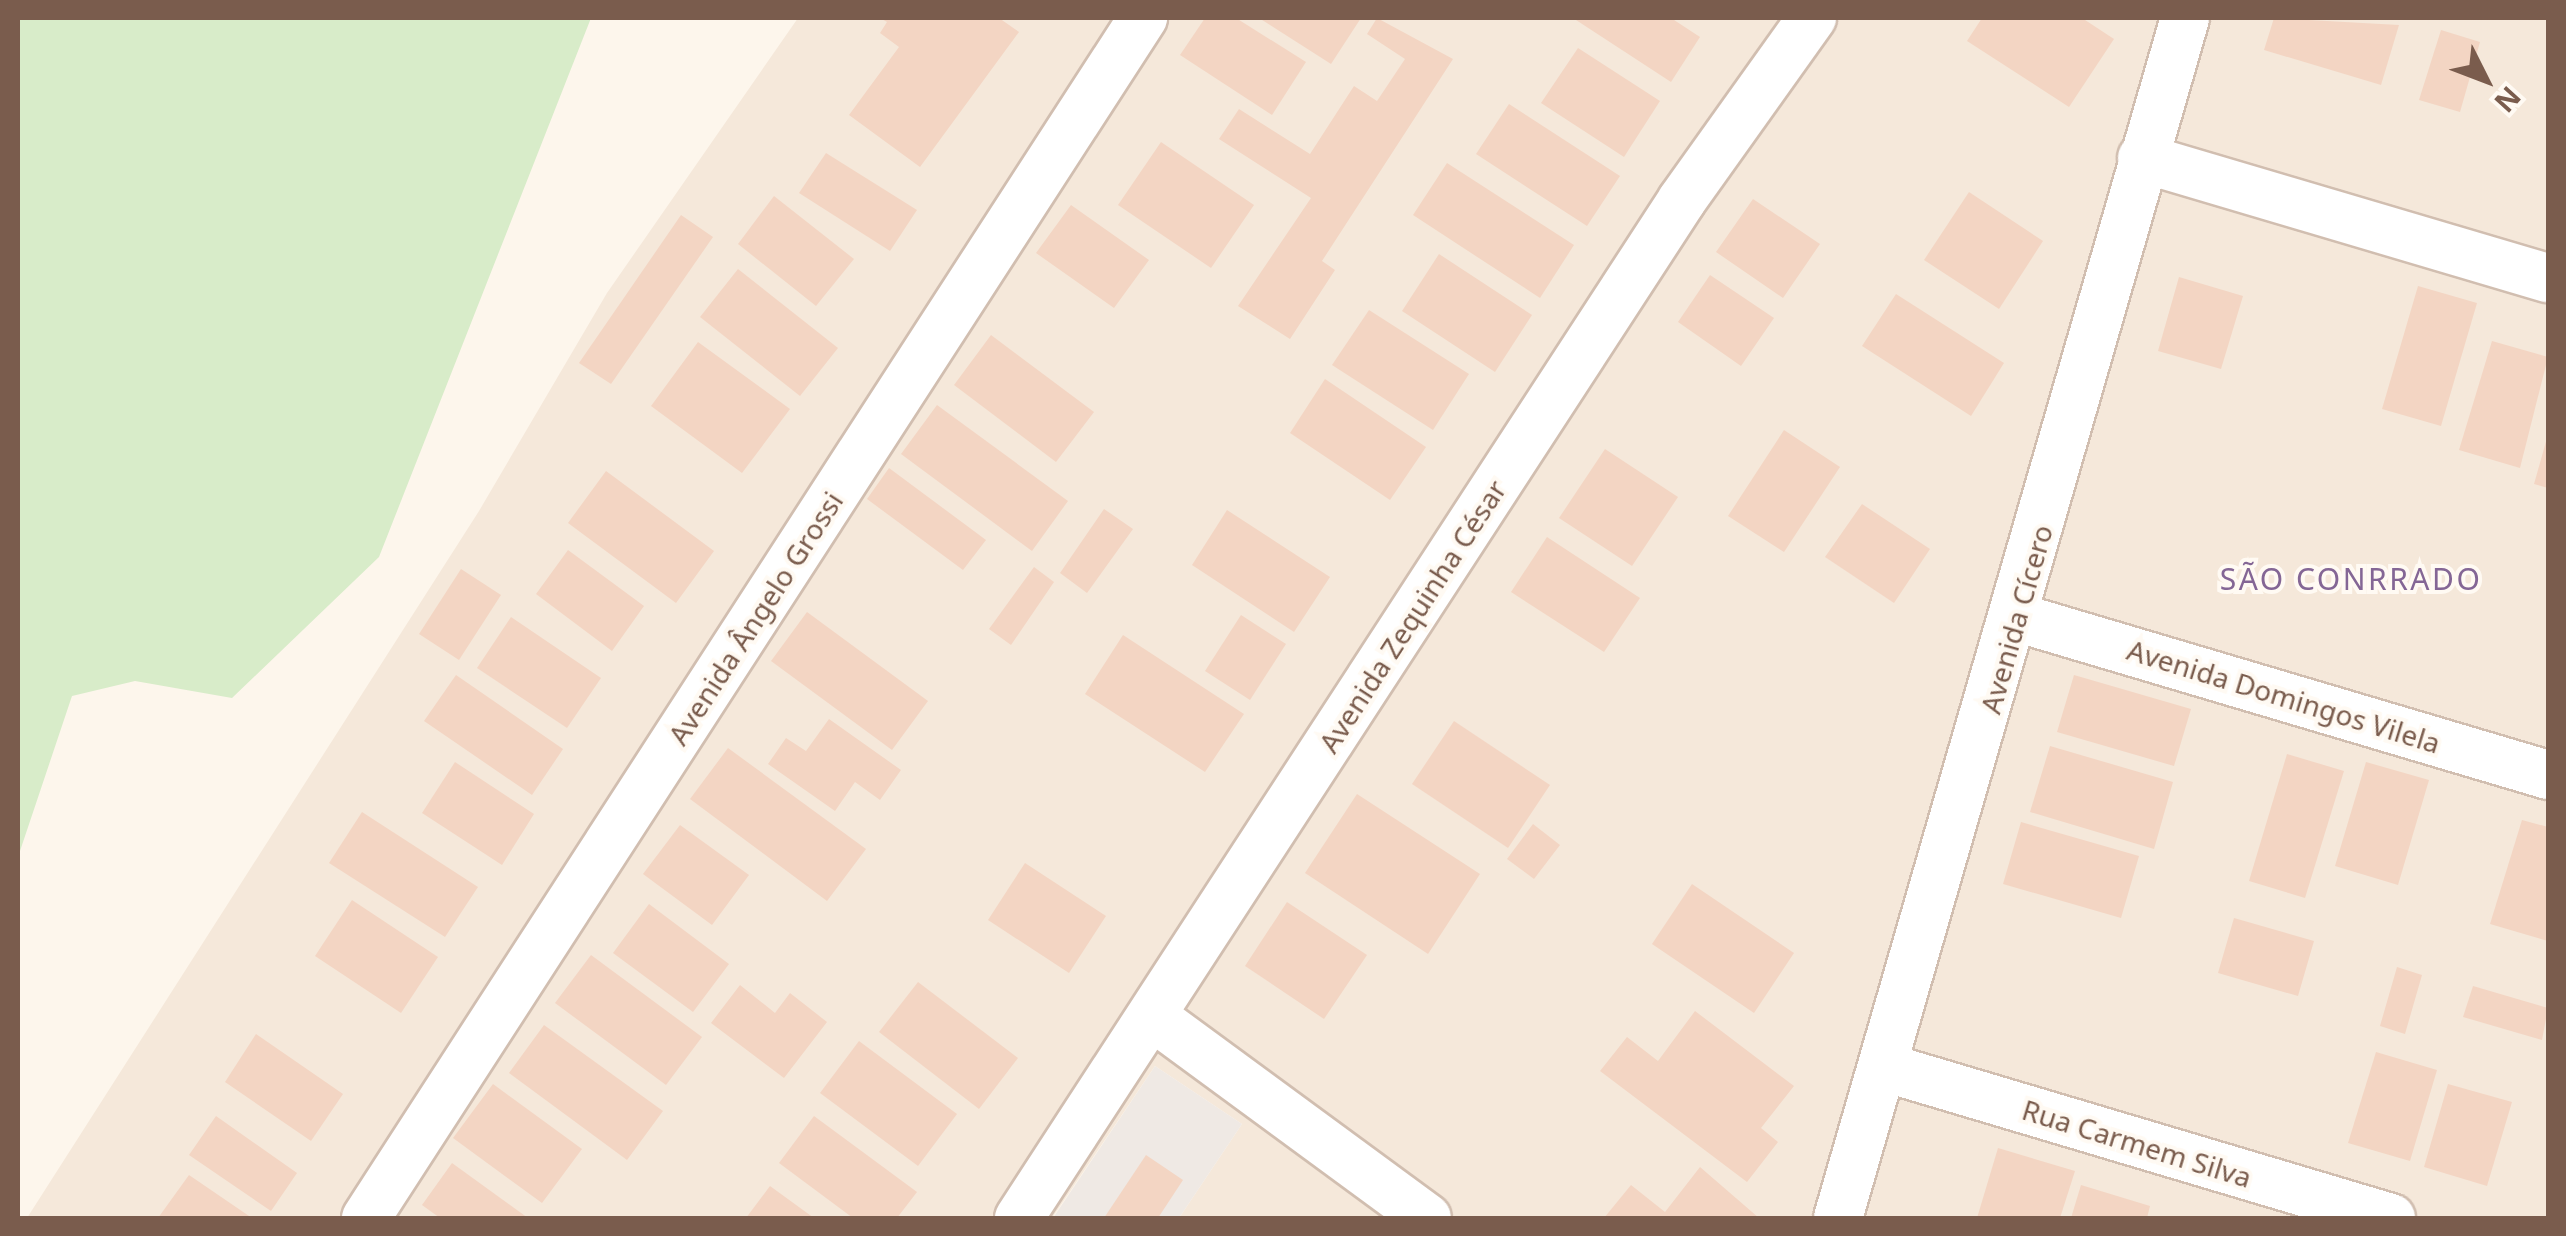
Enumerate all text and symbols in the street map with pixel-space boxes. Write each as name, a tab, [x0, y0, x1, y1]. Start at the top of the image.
north arrow	[2436, 30, 2536, 130]
text: N	[2487, 79, 2530, 121]
street label: Avenida Zequinha César	[1311, 474, 1513, 758]
street label: Avenida Ângelo Grossi	[661, 485, 849, 751]
street label: Avenida Cícero	[1973, 521, 2059, 717]
district label: SÃO CONRRADO	[2220, 561, 2482, 597]
street label: Avenida Domingos Vilela	[2123, 632, 2445, 760]
street label: Rua Carmem Silva	[2018, 1092, 2256, 1194]

